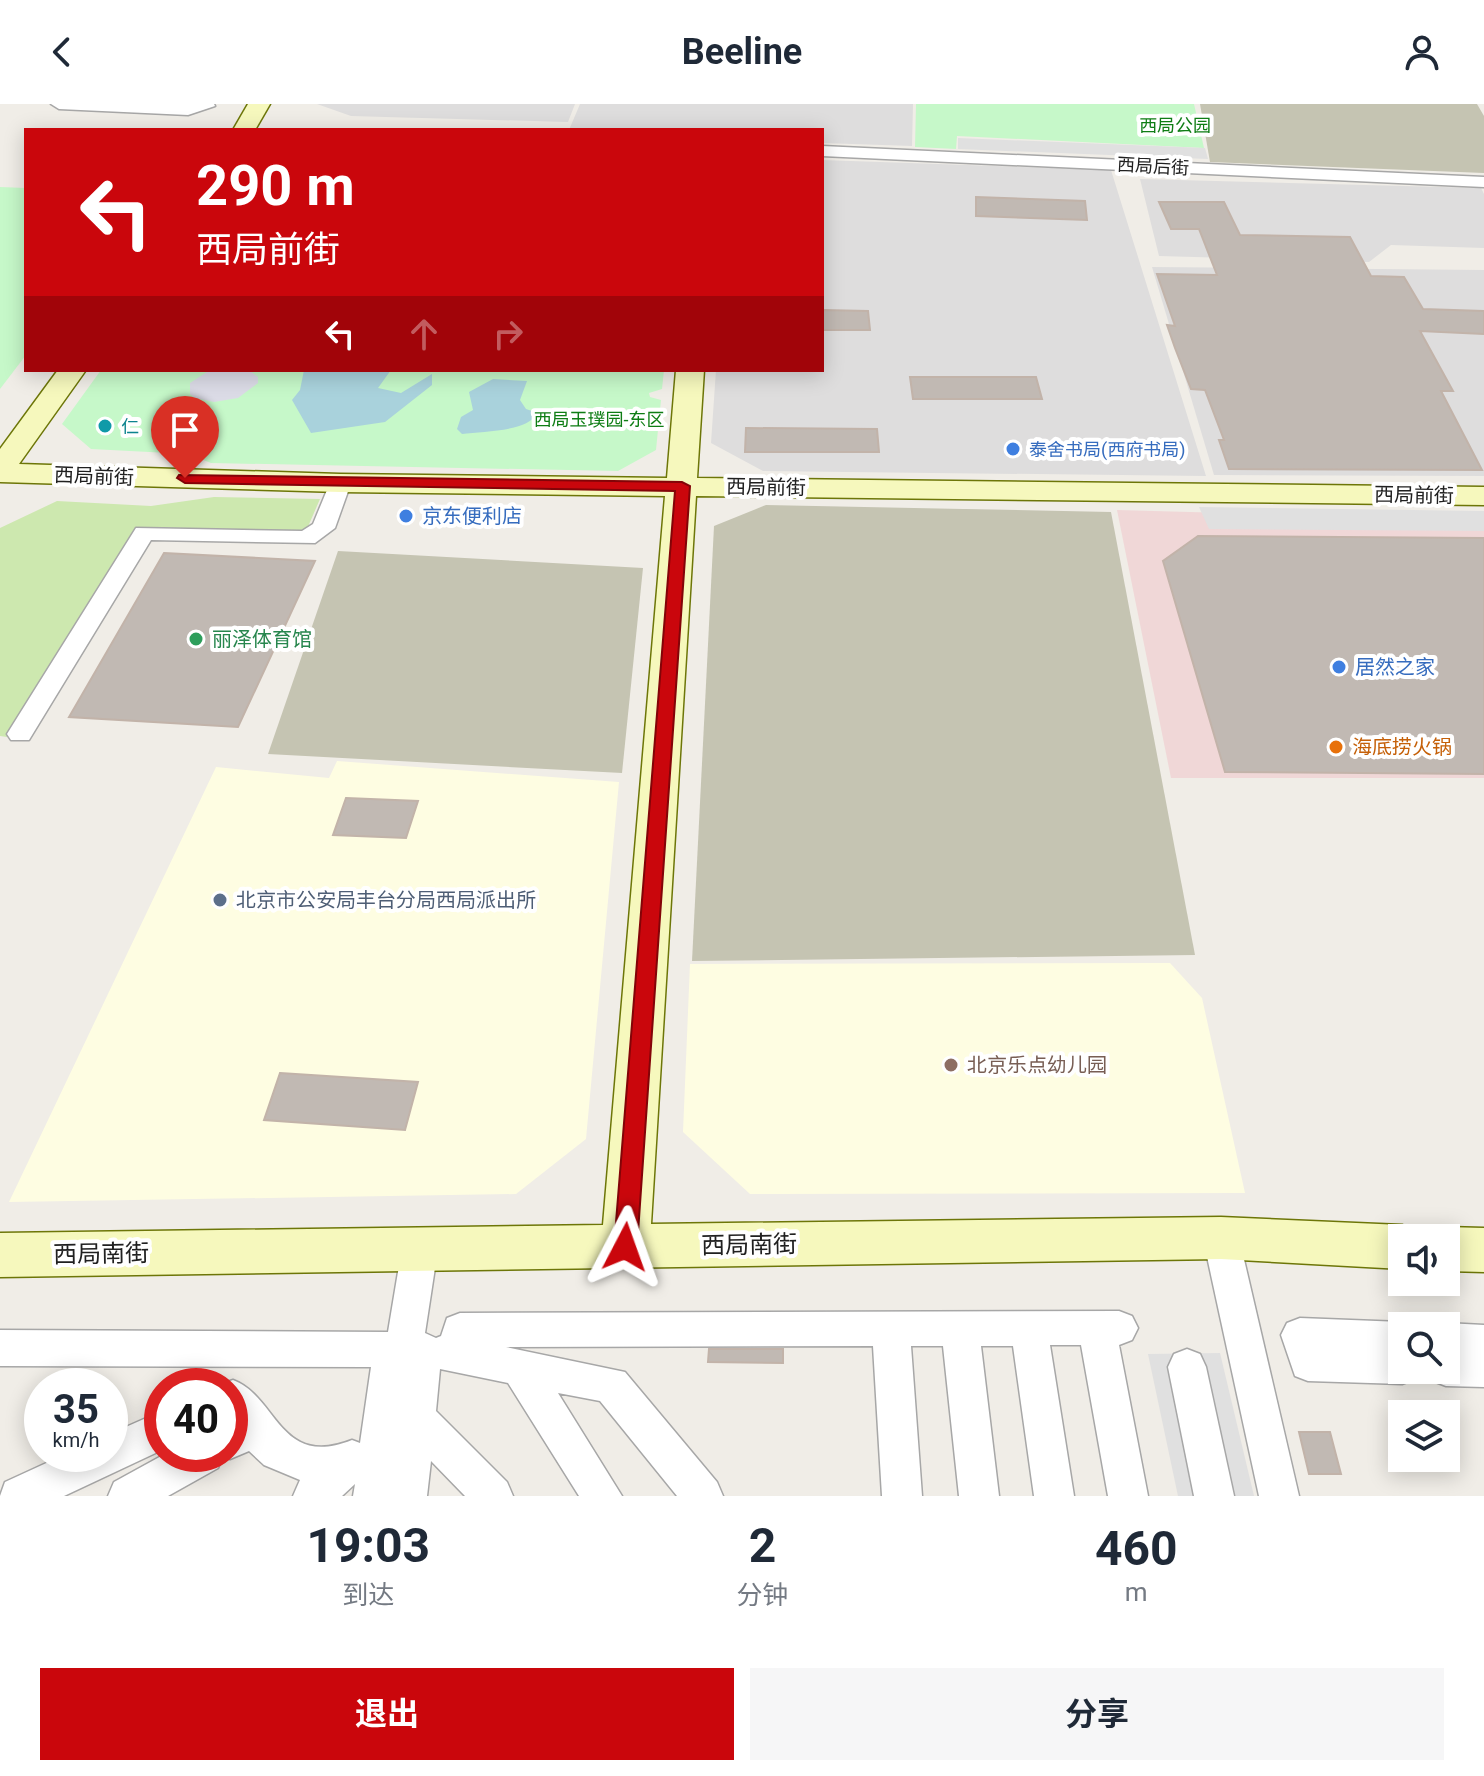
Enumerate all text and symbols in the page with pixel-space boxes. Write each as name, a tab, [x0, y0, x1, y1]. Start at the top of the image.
icon: back	[40, 30, 84, 74]
icon: person	[1400, 30, 1444, 74]
text: Beeline	[682, 31, 802, 73]
park label: 西局公园	[1139, 115, 1211, 136]
text: 290 m	[196, 153, 355, 219]
street label: 西局后街	[1116, 154, 1190, 178]
icon: left	[64, 160, 168, 264]
text: 西局前街	[196, 229, 340, 271]
icon: left	[318, 312, 362, 356]
icon: ahead	[402, 312, 446, 356]
icon: right	[486, 312, 530, 356]
pin	[151, 396, 219, 478]
icon: arrive	[163, 408, 207, 452]
park label: 西局玉璞园-东区	[534, 409, 664, 430]
place label: 仁	[121, 416, 139, 437]
marker: 仁	[96, 417, 114, 435]
place label: 泰舍书局(西府书局)	[1029, 439, 1185, 461]
marker: 泰舍书局(西府书局)	[1004, 440, 1022, 458]
street label: 西局前街	[54, 463, 134, 489]
street label: 西局前街	[726, 474, 806, 500]
street label: 西局前街	[1374, 482, 1454, 508]
place label: 京东便利店	[422, 504, 522, 528]
marker: 京东便利店	[397, 507, 415, 525]
place label: 丽泽体育馆	[212, 627, 312, 651]
marker: 丽泽体育馆	[187, 630, 205, 648]
place label: 居然之家	[1355, 655, 1435, 679]
marker: 居然之家	[1330, 658, 1348, 676]
place label: 海底捞火锅	[1352, 735, 1452, 759]
marker: 海底捞火锅	[1327, 738, 1345, 756]
place label: 北京市公安局丰台分局西局派出所	[236, 888, 536, 912]
marker: 北京市公安局丰台分局西局派出所	[211, 891, 229, 909]
place label: 北京乐点幼儿园	[967, 1053, 1107, 1077]
marker: 北京乐点幼儿园	[942, 1056, 960, 1074]
position arrow	[583, 1205, 667, 1289]
map controls	[1388, 1224, 1460, 1472]
button: sound	[1388, 1224, 1460, 1296]
street label: 西局南街	[701, 1230, 797, 1260]
street label: 西局南街	[53, 1239, 149, 1269]
button: search	[1388, 1312, 1460, 1384]
speed limit sign: 40	[144, 1368, 248, 1472]
text: 35	[53, 1386, 99, 1433]
button: layers	[1388, 1400, 1460, 1472]
text: km/h	[53, 1428, 99, 1452]
text: 19:03	[306, 1517, 430, 1574]
text: 2	[749, 1517, 776, 1574]
text: 460	[1095, 1520, 1178, 1577]
text: m	[1125, 1577, 1148, 1607]
text: 到达	[342, 1580, 394, 1610]
text: 分钟	[737, 1580, 789, 1610]
button: 退出	[40, 1668, 734, 1760]
button: 分享	[750, 1668, 1444, 1760]

